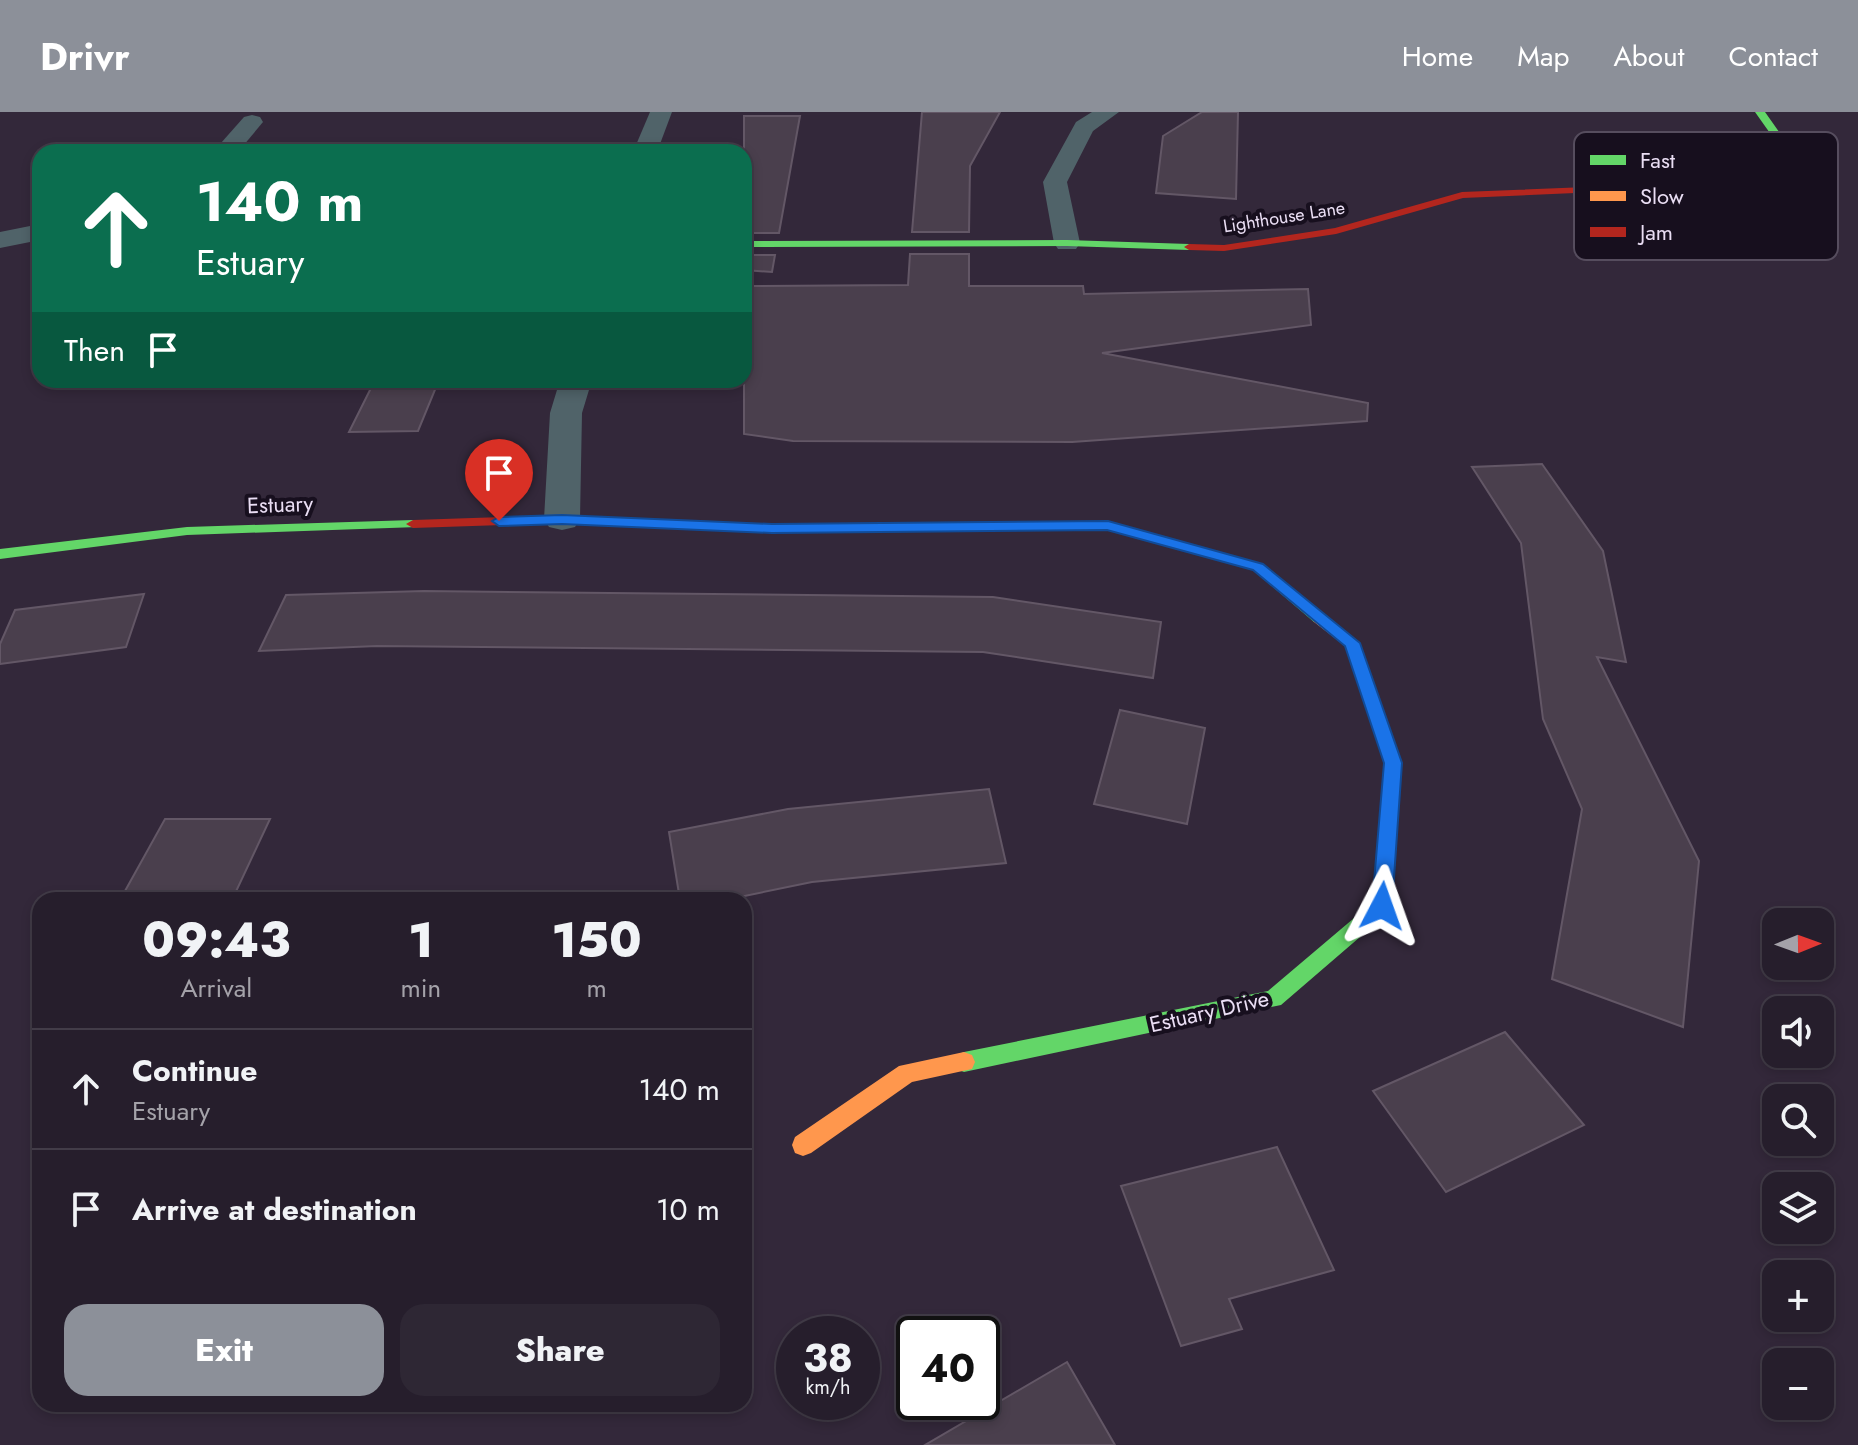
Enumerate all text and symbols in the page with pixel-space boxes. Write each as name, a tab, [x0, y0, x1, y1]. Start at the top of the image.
text: Drivr	[40, 29, 130, 84]
text: Home	[1402, 36, 1473, 77]
text: Map	[1517, 36, 1569, 77]
text: About	[1613, 36, 1685, 77]
text: Contact	[1729, 36, 1818, 77]
legend	[1574, 132, 1838, 260]
text: Fast	[1640, 144, 1676, 176]
text: 140 m	[196, 161, 363, 242]
icon: ahead	[64, 176, 168, 280]
text: Slow	[1640, 180, 1684, 212]
street label: Lighthouse Lane	[1221, 195, 1347, 239]
text: Jam	[1637, 216, 1673, 248]
text: Estuary	[196, 236, 304, 288]
icon: arrive	[141, 328, 185, 372]
text: Then	[64, 329, 125, 372]
pin	[465, 439, 533, 521]
icon: arrive	[477, 451, 521, 495]
street label: Estuary	[246, 487, 314, 521]
position arrow	[1340, 864, 1424, 948]
text: 09:43	[142, 906, 290, 975]
text: 1	[408, 906, 434, 975]
text: 150	[552, 906, 642, 975]
north arrow	[1762, 908, 1834, 980]
map controls	[1762, 908, 1834, 1420]
text: Arrival	[180, 969, 252, 1007]
text: min	[401, 969, 441, 1007]
text: m	[586, 969, 607, 1007]
street label: Estuary Drive	[1146, 982, 1272, 1040]
button: sound	[1762, 996, 1834, 1068]
text: Continue	[132, 1049, 258, 1092]
icon: ahead	[64, 1067, 108, 1111]
text: 140 m	[639, 1068, 720, 1111]
button: search	[1762, 1084, 1834, 1156]
text: Estuary	[132, 1092, 210, 1130]
button: layers	[1762, 1172, 1834, 1244]
icon: arrive	[64, 1187, 108, 1231]
text: Arrive at destination	[132, 1188, 417, 1231]
text: 10 m	[656, 1188, 720, 1231]
button: +	[1762, 1260, 1834, 1332]
button: Exit	[64, 1304, 384, 1396]
button: Share	[400, 1304, 720, 1396]
speed limit sign: 40	[896, 1316, 1000, 1420]
text: 38	[803, 1329, 853, 1387]
button: −	[1762, 1348, 1834, 1420]
text: km/h	[805, 1373, 851, 1402]

